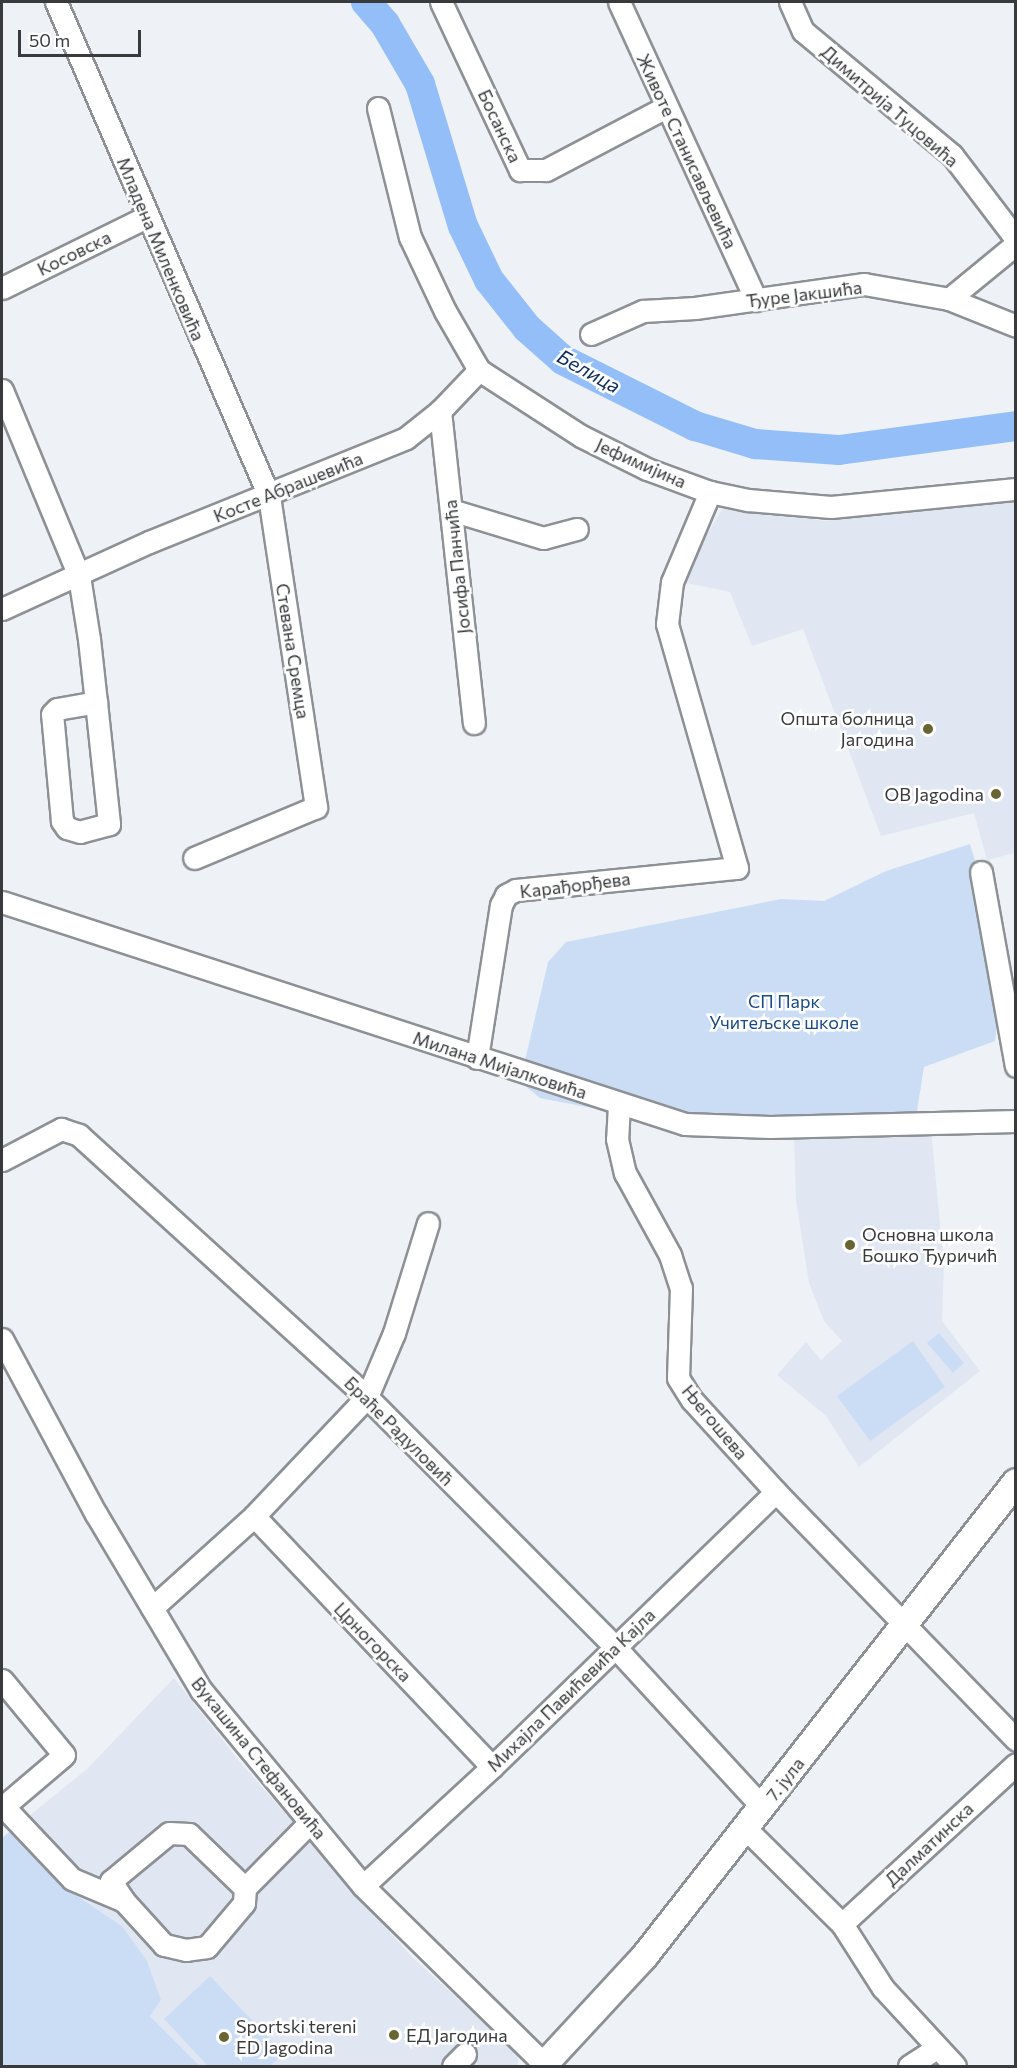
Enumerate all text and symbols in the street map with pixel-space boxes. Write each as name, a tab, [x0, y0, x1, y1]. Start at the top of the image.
scale bar	[21, 18, 144, 56]
text: 50 m	[29, 29, 70, 51]
street label: Димитрија Туцовића	[817, 41, 963, 171]
street label: Животе Станисављевића	[632, 50, 742, 252]
street label: Босанска	[474, 86, 526, 166]
street label: Младена Миленковића	[113, 154, 209, 344]
street label: Косовска	[34, 226, 114, 280]
street label: Ђуре Јакшића	[745, 276, 863, 312]
water label: Белица	[553, 344, 625, 398]
street label: Јефимијина	[592, 433, 690, 493]
street label: Косте Абрашевића	[210, 447, 366, 527]
street label: Јосифа Панчића	[439, 499, 475, 635]
street label: Стевана Сремца	[272, 582, 314, 720]
place label: Општа болница Јагодина	[781, 708, 914, 750]
marker: Општа болница Јагодина	[919, 720, 937, 738]
place label: OB Jagodina	[884, 783, 984, 805]
marker: OB Jagodina	[989, 787, 1003, 801]
street label: Карађорђева	[518, 867, 632, 903]
park label: СП Парк Учитељске школе	[709, 991, 859, 1034]
street label: Милана Мијалковића	[410, 1027, 590, 1103]
place label: Основна школа Бошко Ђуричић	[862, 1224, 997, 1266]
marker: Основна школа Бошко Ђуричић	[843, 1238, 857, 1252]
street label: Браће Радуловић	[340, 1372, 458, 1490]
street label: Његошева	[678, 1380, 752, 1464]
street label: Црногорска	[330, 1598, 416, 1686]
street label: Михајла Павићевића Кајла	[482, 1604, 660, 1776]
street label: Вукашина Стефановића	[187, 1673, 331, 1843]
street label: 7. јула	[761, 1753, 809, 1805]
street label: Далматинска	[880, 1798, 978, 1890]
place label: Sportski tereni ED Jagodina	[236, 2016, 357, 2058]
place label: ЕД Јагодина	[406, 2024, 508, 2046]
marker: ЕД Јагодина	[387, 2028, 401, 2042]
marker: Sportski tereni ED Jagodina	[217, 2030, 231, 2044]

